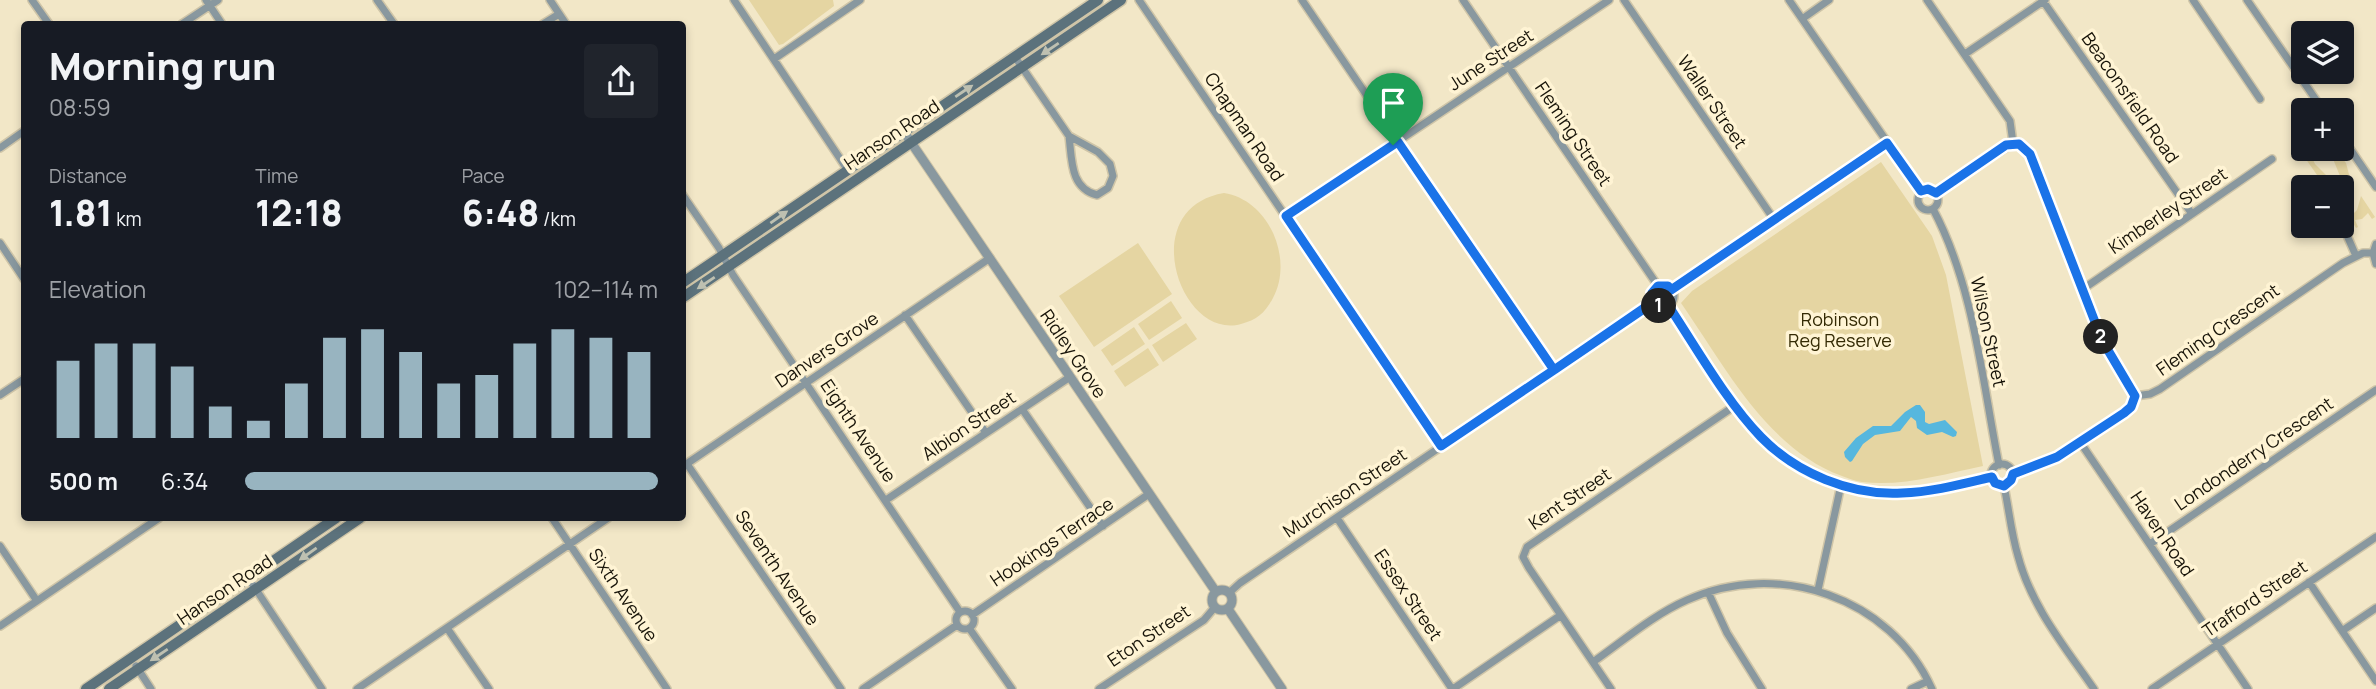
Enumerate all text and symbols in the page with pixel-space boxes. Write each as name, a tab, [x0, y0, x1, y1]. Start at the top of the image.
map controls	[2291, 21, 2354, 238]
button: layers	[2291, 21, 2354, 84]
street label: June Street	[1443, 23, 1538, 96]
street label: Beaconsfield Road	[2077, 27, 2185, 168]
text: Morning run	[49, 39, 276, 91]
one-way arrow	[1041, 42, 1059, 56]
button: share	[584, 44, 658, 118]
street label: Waller Street	[1673, 50, 1753, 153]
street label: Chapman Road	[1200, 67, 1290, 186]
pin	[1363, 73, 1423, 145]
street label: Fleming Street	[1530, 77, 1618, 190]
one-way arrow	[955, 84, 973, 98]
icon: arrive	[1374, 84, 1412, 122]
text: 08:59	[49, 91, 111, 123]
street label: Hanson Road	[839, 93, 944, 175]
button: +	[2291, 98, 2354, 161]
street label: Kimberley Street	[2103, 162, 2231, 259]
text: Distance	[49, 163, 127, 189]
text: Time	[255, 163, 298, 189]
text: Pace	[462, 163, 505, 189]
button: −	[2291, 175, 2354, 238]
text: 1.81	[49, 189, 112, 237]
text: 12:18	[255, 189, 343, 237]
text: 6:48	[462, 189, 539, 237]
text: km	[112, 206, 142, 232]
text: /km	[539, 206, 576, 232]
one-way arrow	[770, 210, 788, 224]
text: Elevation	[49, 273, 146, 305]
text: 102–114 m	[554, 273, 658, 305]
street label: Wilson Street	[1966, 274, 2012, 389]
one-way arrow	[696, 276, 715, 289]
street label: Fleming Crescent	[2151, 278, 2284, 381]
pin: 1	[1642, 288, 1676, 324]
text: 1	[1654, 292, 1663, 318]
street label: Ridley Grove	[1035, 304, 1112, 403]
street label: Danvers Grove	[770, 306, 883, 393]
park label: Robinson Reg Reserve	[1788, 307, 1892, 352]
pin: 2	[2084, 320, 2118, 354]
text: 2	[2095, 323, 2106, 349]
street label: Eighth Avenue	[816, 374, 902, 486]
street label: Albion Street	[917, 385, 1020, 465]
street label: Londonderry Crescent	[2169, 391, 2337, 515]
street label: Murchison Street	[1278, 442, 1411, 542]
street label: Kent Street	[1524, 462, 1615, 535]
text: 500 m	[49, 465, 118, 497]
text: 6:34	[161, 465, 208, 497]
street label: Haven Road	[2125, 486, 2200, 581]
street label: Hookings Terrace	[985, 491, 1118, 591]
street label: Seventh Avenue	[730, 505, 825, 630]
street label: Sixth Avenue	[584, 543, 664, 646]
street label: Essex Street	[1369, 544, 1448, 645]
one-way arrow	[299, 547, 318, 560]
street label: Hanson Road	[172, 548, 277, 630]
street label: Trafford Street	[2197, 554, 2312, 642]
street label: Eton Street	[1102, 599, 1194, 672]
one-way arrow	[149, 649, 169, 662]

